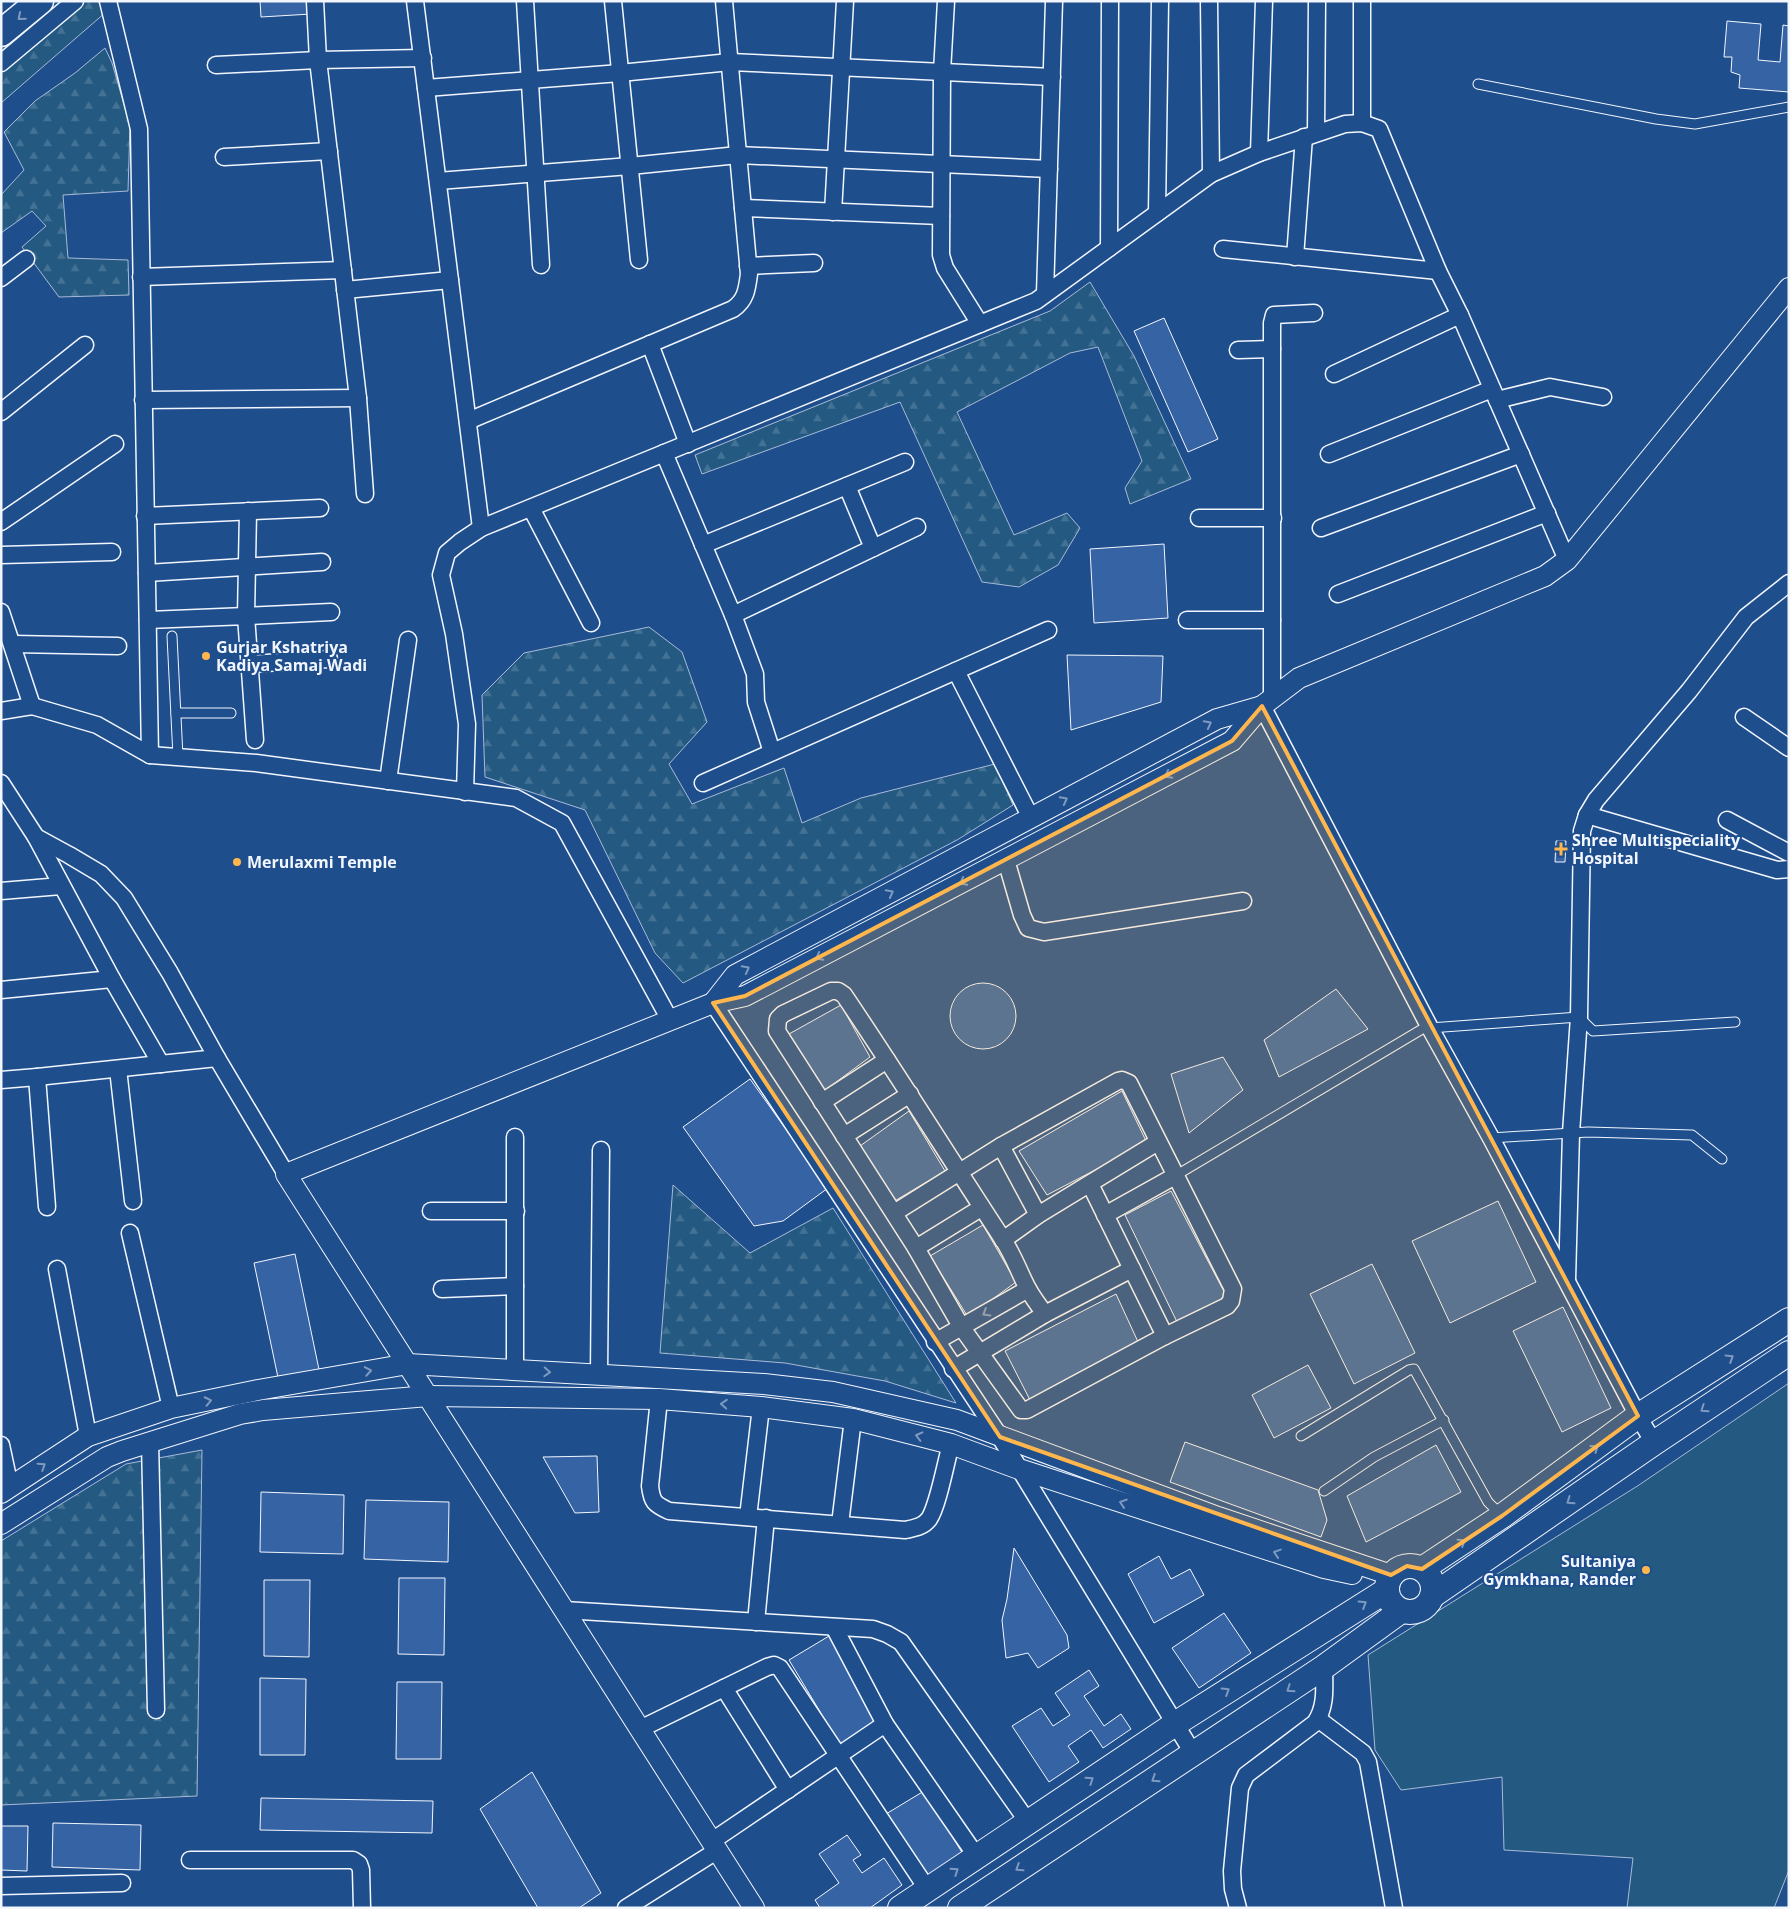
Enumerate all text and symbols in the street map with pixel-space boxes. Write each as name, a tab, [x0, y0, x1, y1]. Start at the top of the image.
one-way arrow	[17, 12, 26, 21]
place label: Gurjar Kshatriya Kadiya Samaj Wadi	[216, 636, 367, 676]
marker: Gurjar Kshatriya Kadiya Samaj Wadi	[200, 650, 212, 662]
one-way arrow	[1202, 720, 1211, 730]
one-way arrow	[1164, 769, 1173, 779]
one-way arrow	[1059, 797, 1068, 807]
place label: Shree Multispeciality Hospital	[1572, 829, 1741, 869]
marker: Shree Multispeciality Hospital	[1554, 842, 1568, 856]
place label: Merulaxmi Temple	[247, 851, 397, 873]
marker: Merulaxmi Temple	[231, 856, 243, 868]
one-way arrow	[960, 876, 969, 886]
one-way arrow	[885, 889, 894, 899]
one-way arrow	[816, 951, 825, 961]
one-way arrow	[741, 965, 750, 975]
one-way arrow	[983, 1307, 992, 1317]
one-way arrow	[1724, 1354, 1733, 1364]
one-way arrow	[363, 1366, 372, 1376]
one-way arrow	[543, 1366, 551, 1377]
one-way arrow	[203, 1396, 212, 1406]
one-way arrow	[720, 1399, 728, 1410]
one-way arrow	[1701, 1403, 1710, 1413]
one-way arrow	[914, 1431, 923, 1442]
one-way arrow	[1589, 1445, 1599, 1454]
one-way arrow	[36, 1463, 46, 1472]
one-way arrow	[1566, 1495, 1576, 1504]
one-way arrow	[1119, 1498, 1127, 1508]
one-way arrow	[1457, 1539, 1466, 1548]
one-way arrow	[1274, 1549, 1282, 1559]
place label: Sultaniya Gymkhana, Rander	[1483, 1550, 1636, 1590]
marker: Sultaniya Gymkhana, Rander	[1640, 1564, 1652, 1576]
one-way arrow	[1358, 1601, 1367, 1611]
one-way arrow	[1286, 1683, 1296, 1692]
one-way arrow	[1221, 1688, 1230, 1698]
one-way arrow	[1151, 1773, 1160, 1782]
one-way arrow	[1085, 1777, 1094, 1787]
one-way arrow	[1015, 1862, 1024, 1872]
one-way arrow	[950, 1868, 959, 1877]

